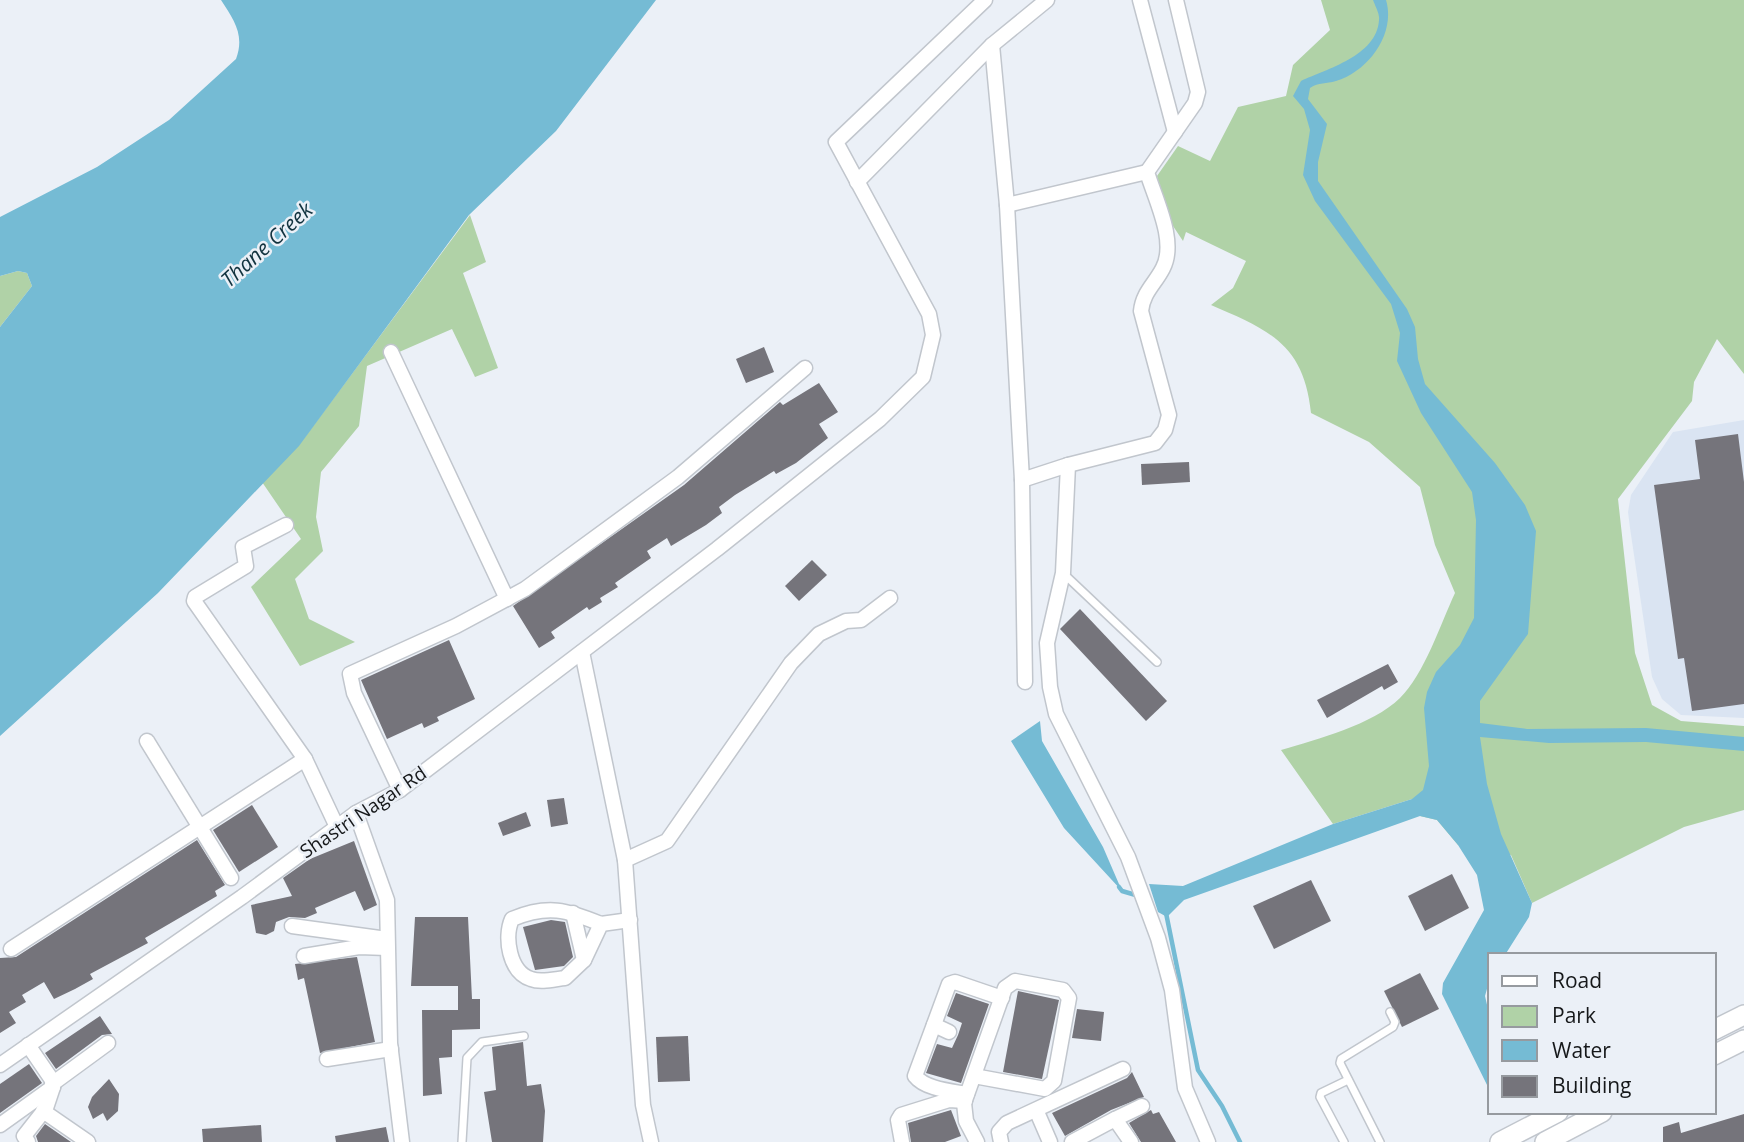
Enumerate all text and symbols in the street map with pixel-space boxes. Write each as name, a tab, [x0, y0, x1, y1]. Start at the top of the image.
water label: Thane Creek	[214, 195, 319, 293]
street label: Shastri Nagar Rd	[294, 760, 432, 864]
legend	[1488, 953, 1716, 1114]
text: Road	[1552, 966, 1602, 994]
text: Park	[1552, 1001, 1596, 1029]
text: Water	[1552, 1036, 1611, 1064]
text: Building	[1552, 1071, 1631, 1099]

